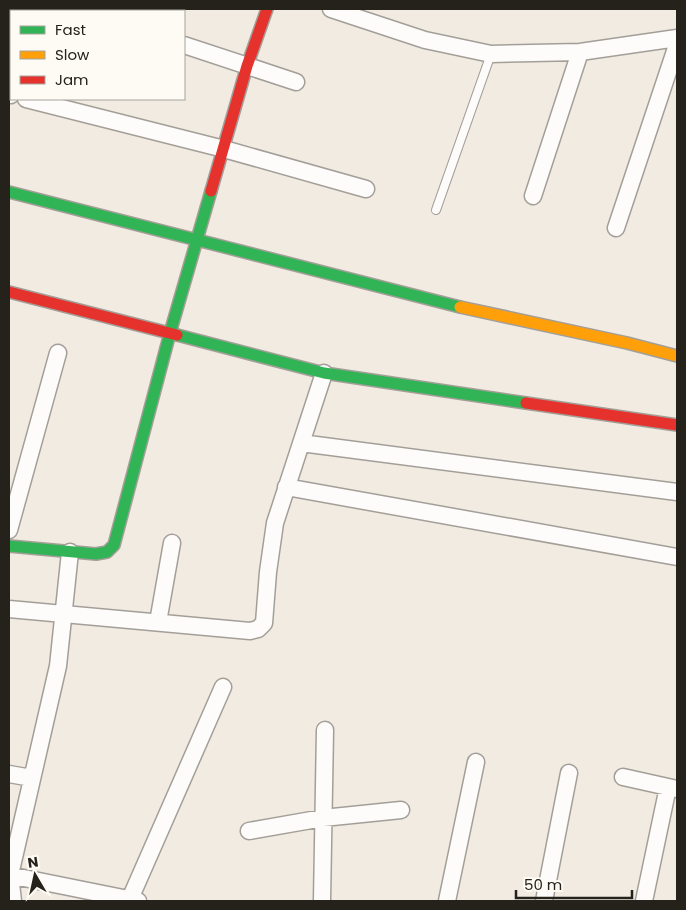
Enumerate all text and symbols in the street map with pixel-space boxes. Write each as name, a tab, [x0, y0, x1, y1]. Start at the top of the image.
legend	[10, 10, 185, 100]
text: Fast	[55, 19, 86, 40]
text: Slow	[55, 44, 90, 65]
text: Jam	[55, 69, 89, 90]
north arrow	[10, 850, 60, 900]
text: N	[26, 851, 40, 873]
scale bar	[516, 868, 632, 900]
text: 50 m	[524, 874, 562, 895]

